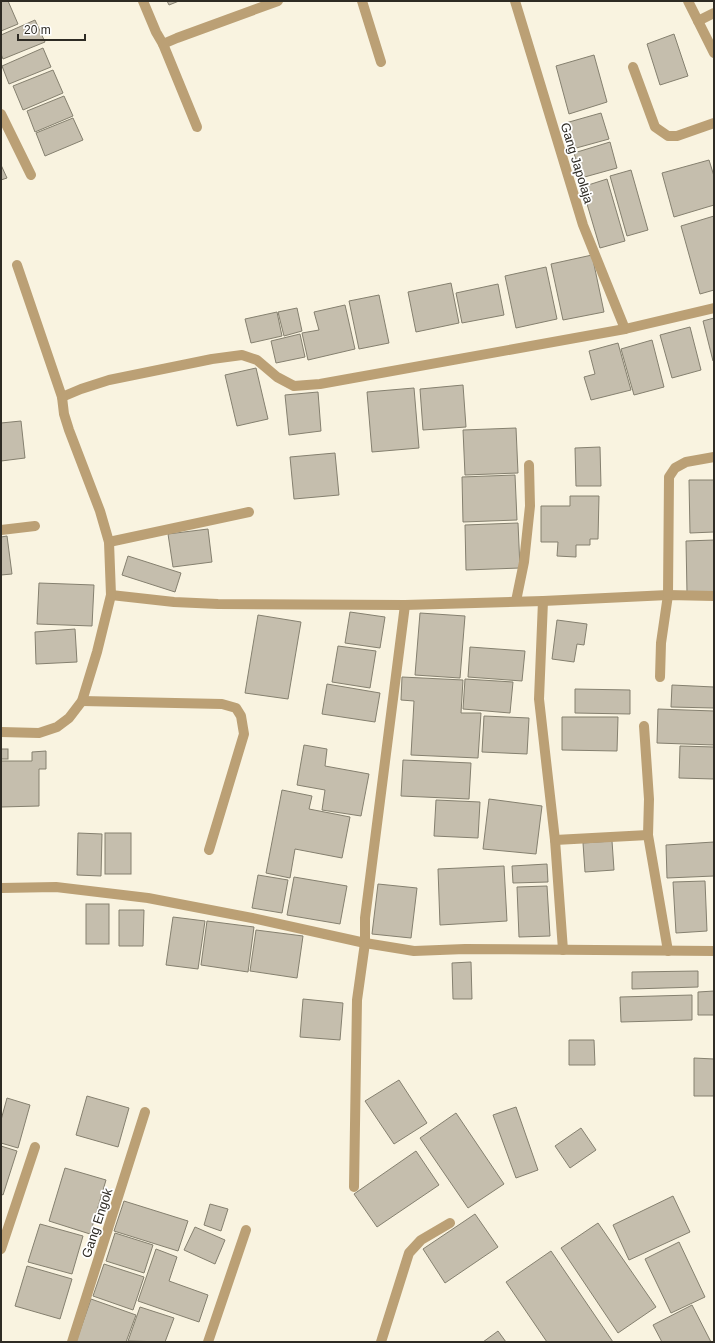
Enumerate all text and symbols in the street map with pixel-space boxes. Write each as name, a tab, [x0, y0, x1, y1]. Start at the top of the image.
scale bar	[18, 16, 85, 42]
text: 20 m	[24, 23, 51, 37]
street label: Gang Japolaja	[558, 121, 597, 206]
street label: Gang Engok	[79, 1186, 115, 1260]

